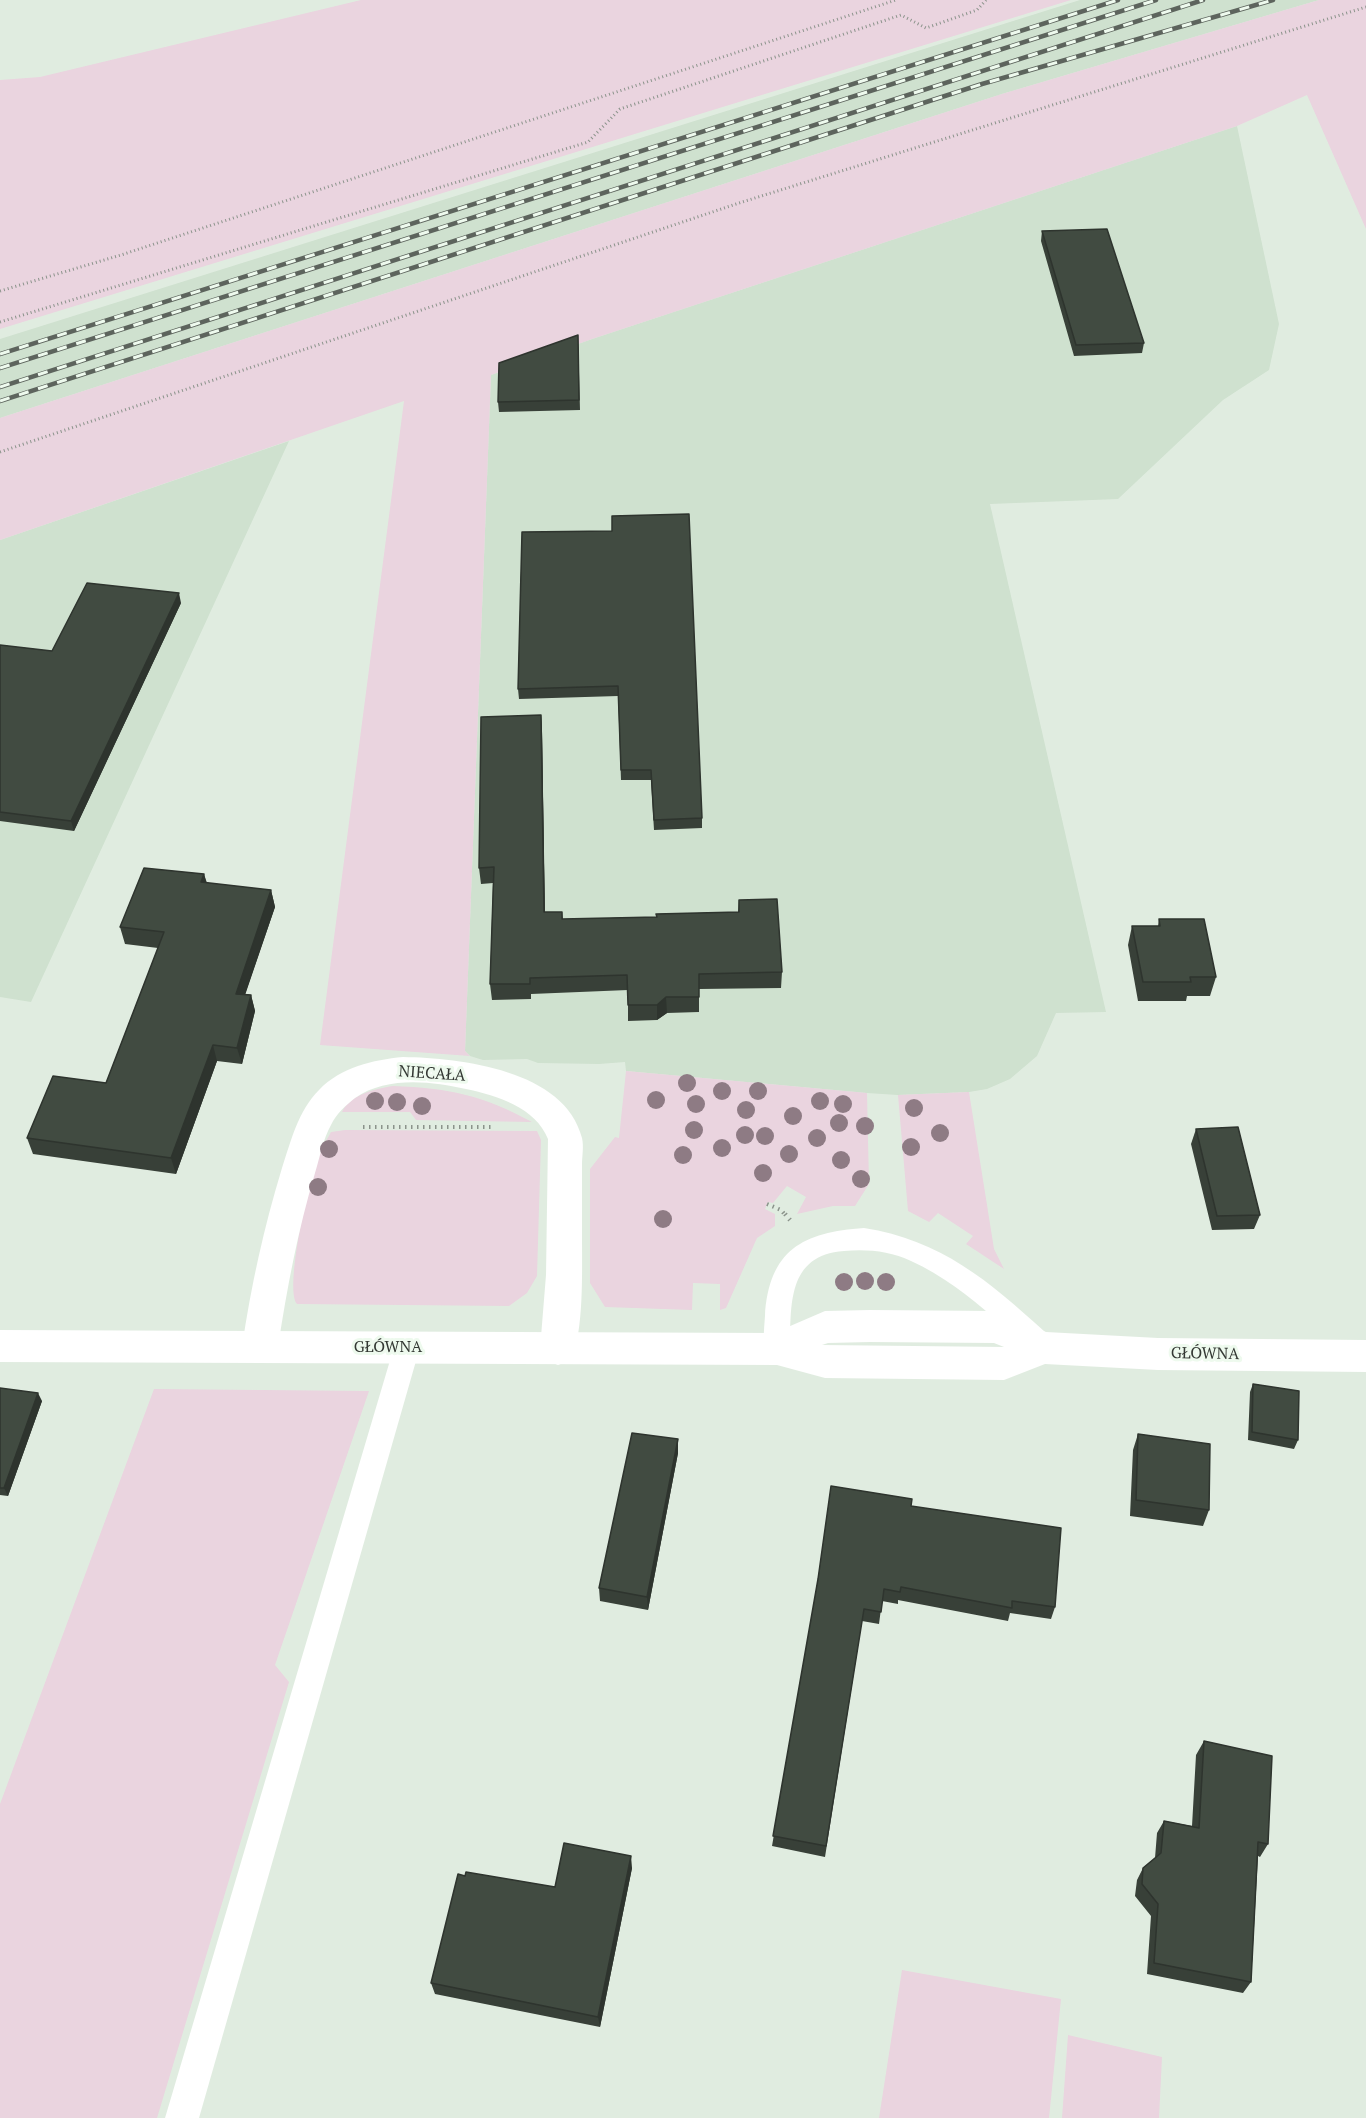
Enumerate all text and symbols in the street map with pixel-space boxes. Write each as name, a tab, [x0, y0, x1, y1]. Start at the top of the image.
street label: NIECAŁA	[398, 1062, 466, 1086]
street label: GŁÓWNA	[354, 1337, 422, 1357]
street label: GŁÓWNA	[1171, 1344, 1239, 1364]

